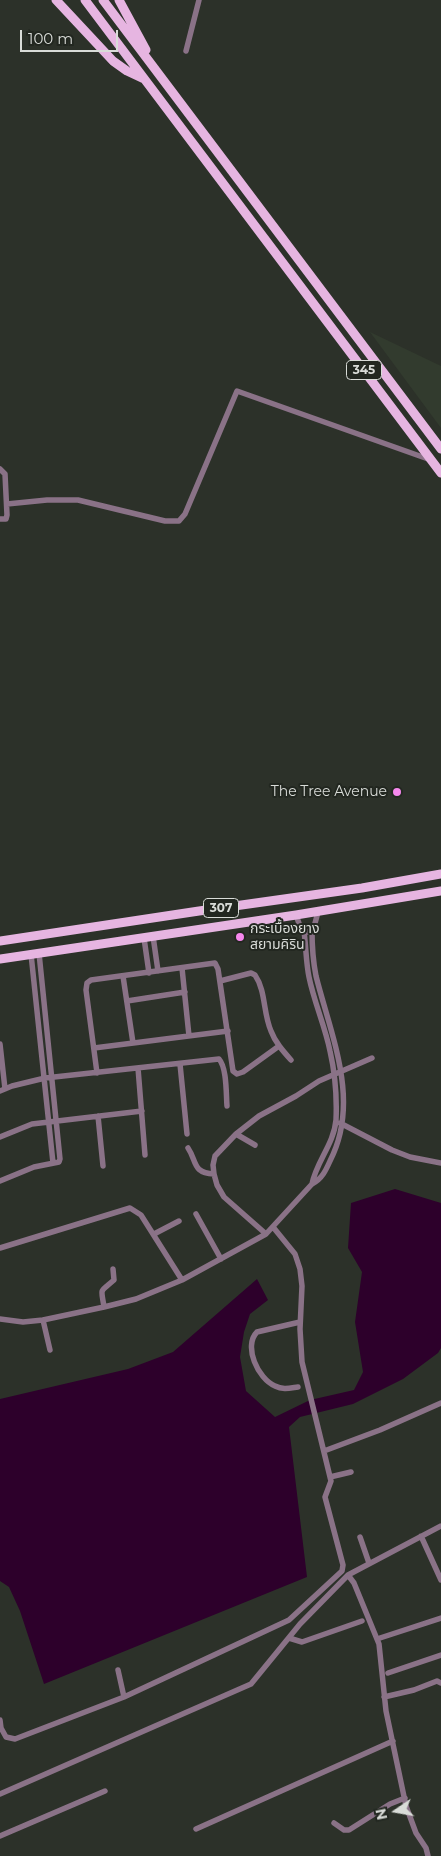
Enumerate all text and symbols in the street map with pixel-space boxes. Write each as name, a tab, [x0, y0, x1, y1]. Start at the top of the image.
scale bar	[22, 20, 120, 52]
text: 100 m	[28, 29, 73, 48]
road number: 345	[346, 360, 382, 380]
place label: The Tree Avenue	[271, 784, 387, 800]
marker: The Tree Avenue	[391, 786, 403, 798]
road number: 307	[204, 898, 238, 918]
place label: กระเบื้องยาง สยามคิริน	[250, 921, 319, 954]
marker: กระเบื้องยาง สยามคิริน	[234, 931, 246, 943]
north arrow	[371, 1786, 421, 1836]
text: N	[371, 1807, 391, 1822]

